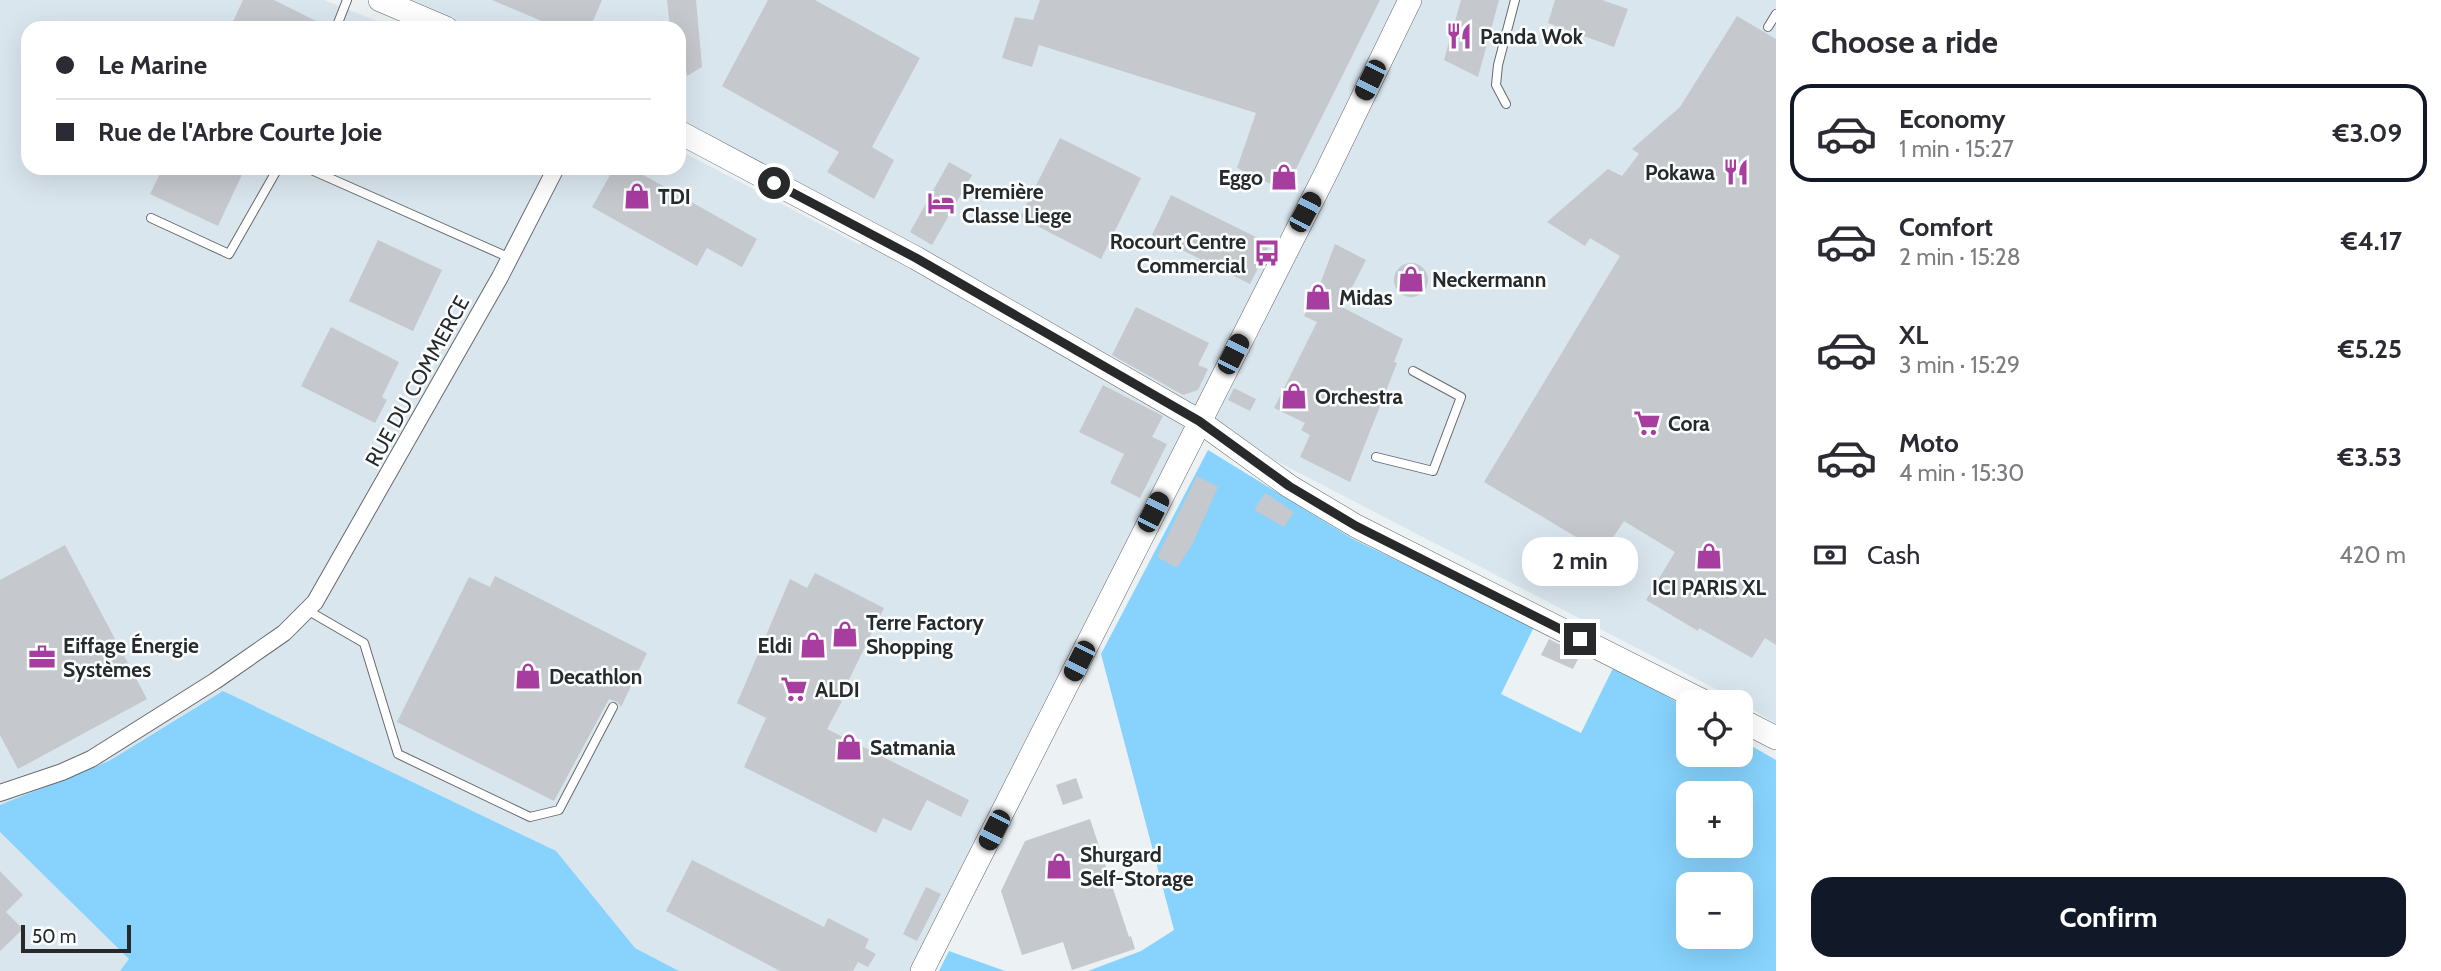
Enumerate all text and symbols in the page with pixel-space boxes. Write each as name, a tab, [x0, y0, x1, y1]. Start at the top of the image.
restaurant icon: Panda Wok	[1444, 21, 1474, 51]
text: Choose a ride	[1811, 22, 1998, 61]
place label: Panda Wok	[1480, 24, 1584, 49]
text: Le Marine	[98, 49, 207, 81]
car	[1352, 57, 1389, 103]
icon: car	[1815, 102, 1878, 165]
text: Economy	[1899, 103, 2005, 135]
text: Rue de l'Arbre Courte Joie	[98, 116, 382, 148]
text: €3.09	[2333, 117, 2402, 149]
text: 1 min · 15:27	[1899, 135, 2014, 163]
restaurant icon: Pokawa	[1721, 157, 1751, 187]
place label: Pokawa	[1645, 160, 1716, 185]
shop icon: Eggo	[1269, 162, 1299, 192]
place label: Eggo	[1218, 165, 1263, 190]
route start	[758, 167, 790, 199]
place label: Première Classe Liege	[962, 179, 1072, 228]
shop icon: TDI	[622, 181, 652, 211]
place label: TDI	[658, 184, 691, 209]
hotel icon: Première Classe Liege	[926, 188, 956, 218]
car	[1286, 189, 1325, 235]
icon: car	[1815, 210, 1878, 273]
text: Comfort	[1899, 211, 1993, 243]
text: €4.17	[2341, 225, 2402, 257]
place label: Rocourt Centre Commercial	[1110, 229, 1246, 278]
bus stop icon: Rocourt Centre Commercial	[1252, 238, 1282, 268]
text: 2 min · 15:28	[1899, 243, 2021, 271]
shop icon: Neckermann	[1396, 264, 1426, 294]
place label: Neckermann	[1432, 267, 1546, 292]
shop icon: Midas	[1303, 282, 1333, 312]
place label: Midas	[1339, 285, 1393, 310]
street label: RUE DU COMMERCE	[360, 291, 474, 471]
icon: car	[1815, 318, 1878, 381]
text: XL	[1899, 319, 1928, 351]
car	[1215, 331, 1252, 377]
text: €5.25	[2338, 333, 2402, 365]
text: 3 min · 15:29	[1899, 351, 2020, 379]
shop icon: Orchestra	[1279, 381, 1309, 411]
place label: Orchestra	[1315, 384, 1403, 409]
supermarket icon: Cora	[1632, 408, 1662, 438]
place label: Cora	[1668, 411, 1710, 436]
icon: car	[1815, 426, 1878, 489]
text: Moto	[1899, 427, 1959, 459]
text: €3.53	[2338, 441, 2402, 473]
text: 4 min · 15:30	[1899, 459, 2024, 487]
car	[1135, 489, 1172, 535]
icon: cash	[1811, 536, 1849, 574]
callout: 2 min	[1522, 538, 1638, 586]
text: Cash	[1867, 539, 1920, 571]
shop icon: ICI PARIS XL	[1694, 541, 1724, 571]
text: 420 m	[2339, 541, 2406, 569]
text: 2 min	[1552, 547, 1608, 575]
place label: ICI PARIS XL	[1652, 575, 1766, 600]
place label: Terre Factory Shopping	[866, 610, 984, 659]
shop icon: Terre Factory Shopping	[830, 619, 860, 649]
route end	[1564, 623, 1596, 655]
shop icon: Eldi	[798, 630, 828, 660]
place label: Eiffage Énergie Systèmes	[63, 633, 199, 682]
place label: Eldi	[758, 633, 792, 658]
car	[1061, 638, 1098, 684]
office icon: Eiffage Énergie Systèmes	[27, 642, 57, 672]
shop icon: Decathlon	[513, 661, 543, 691]
place label: Decathlon	[549, 664, 642, 689]
supermarket icon: ALDI	[779, 674, 809, 704]
place label: ALDI	[815, 677, 860, 702]
map controls	[1676, 690, 1753, 949]
button: locate	[1676, 690, 1753, 767]
shop icon: Satmania	[834, 732, 864, 762]
place label: Satmania	[870, 735, 956, 760]
button: +	[1676, 781, 1753, 858]
car	[976, 807, 1013, 853]
place label: Shurgard Self-Storage	[1080, 842, 1194, 891]
shop icon: Shurgard Self-Storage	[1044, 851, 1074, 881]
button: −	[1676, 872, 1753, 949]
button: Confirm	[1811, 877, 2406, 957]
scale bar	[21, 922, 131, 954]
text: 50 m	[32, 925, 76, 948]

